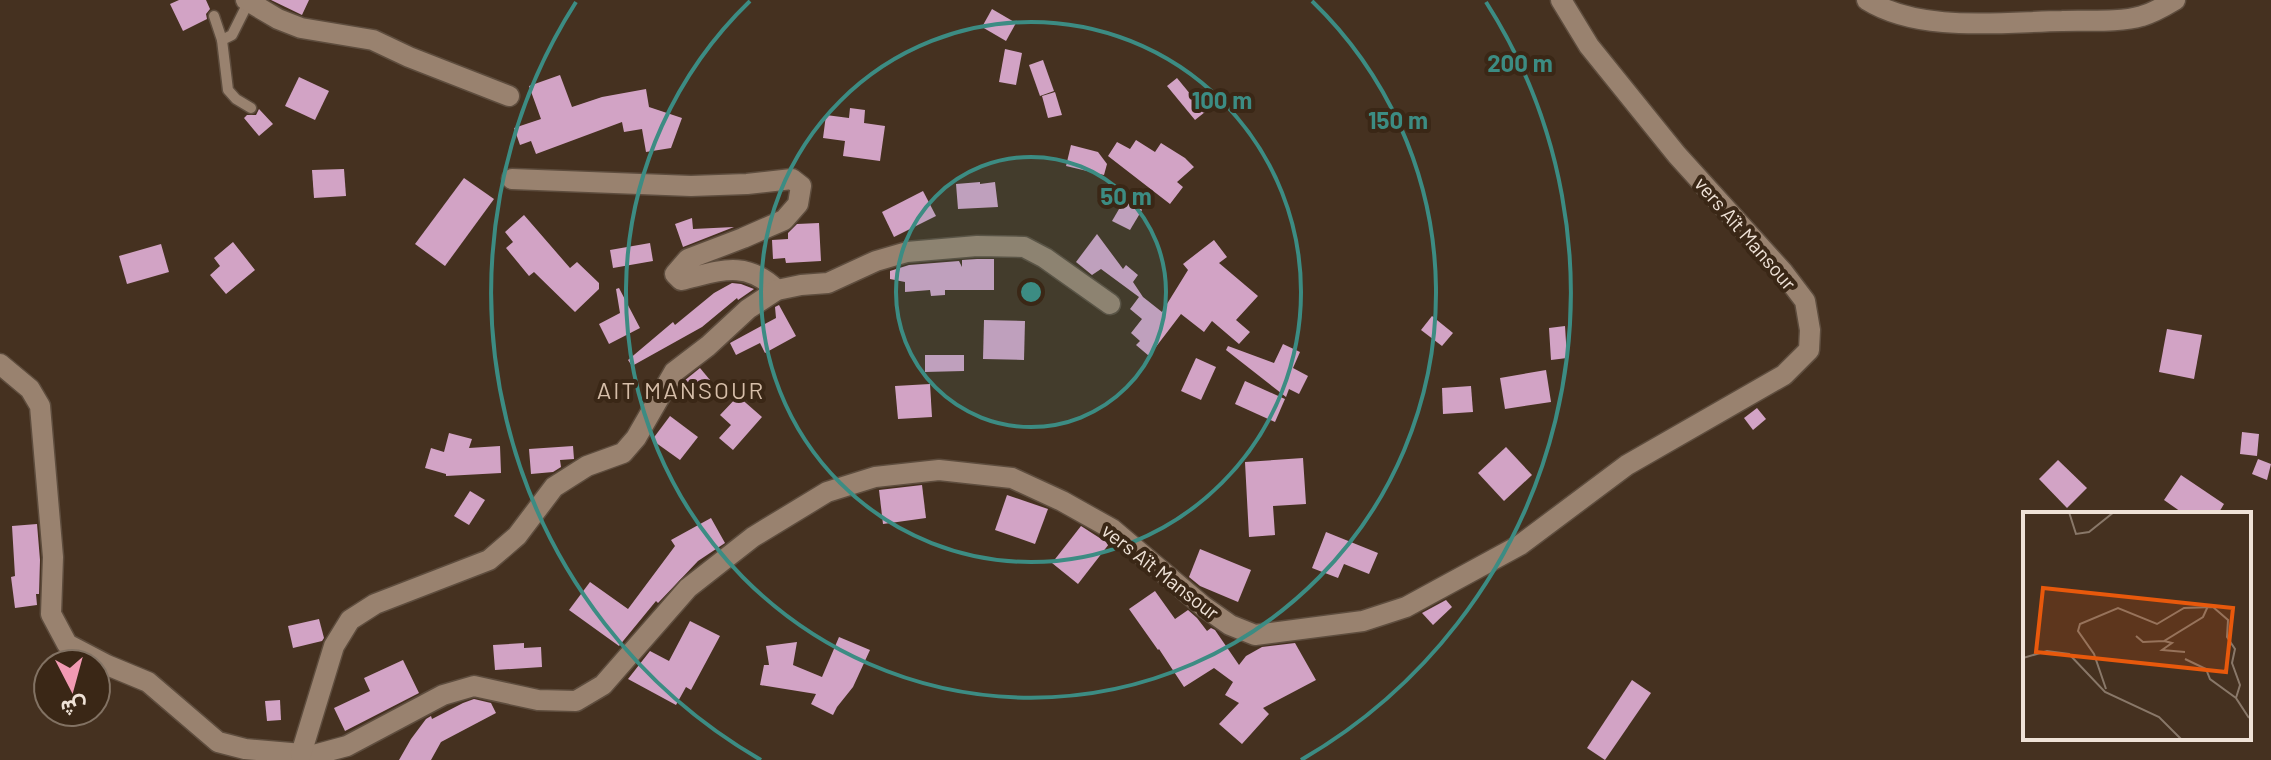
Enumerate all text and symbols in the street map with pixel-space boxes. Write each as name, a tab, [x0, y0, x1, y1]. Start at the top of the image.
text: 200 m	[1487, 48, 1553, 77]
text: 100 m	[1192, 85, 1252, 114]
text: 150 m	[1368, 105, 1428, 134]
street label: vers Aït Mansour	[1690, 171, 1802, 295]
text: 50 m	[1100, 181, 1152, 210]
centre of rings	[1017, 278, 1045, 306]
district label: AIT MANSOUR	[597, 375, 765, 404]
inset map	[2023, 512, 2251, 740]
street label: vers Aït Mansour	[1098, 518, 1224, 624]
north arrow	[32, 648, 112, 728]
text: ش	[59, 693, 89, 723]

